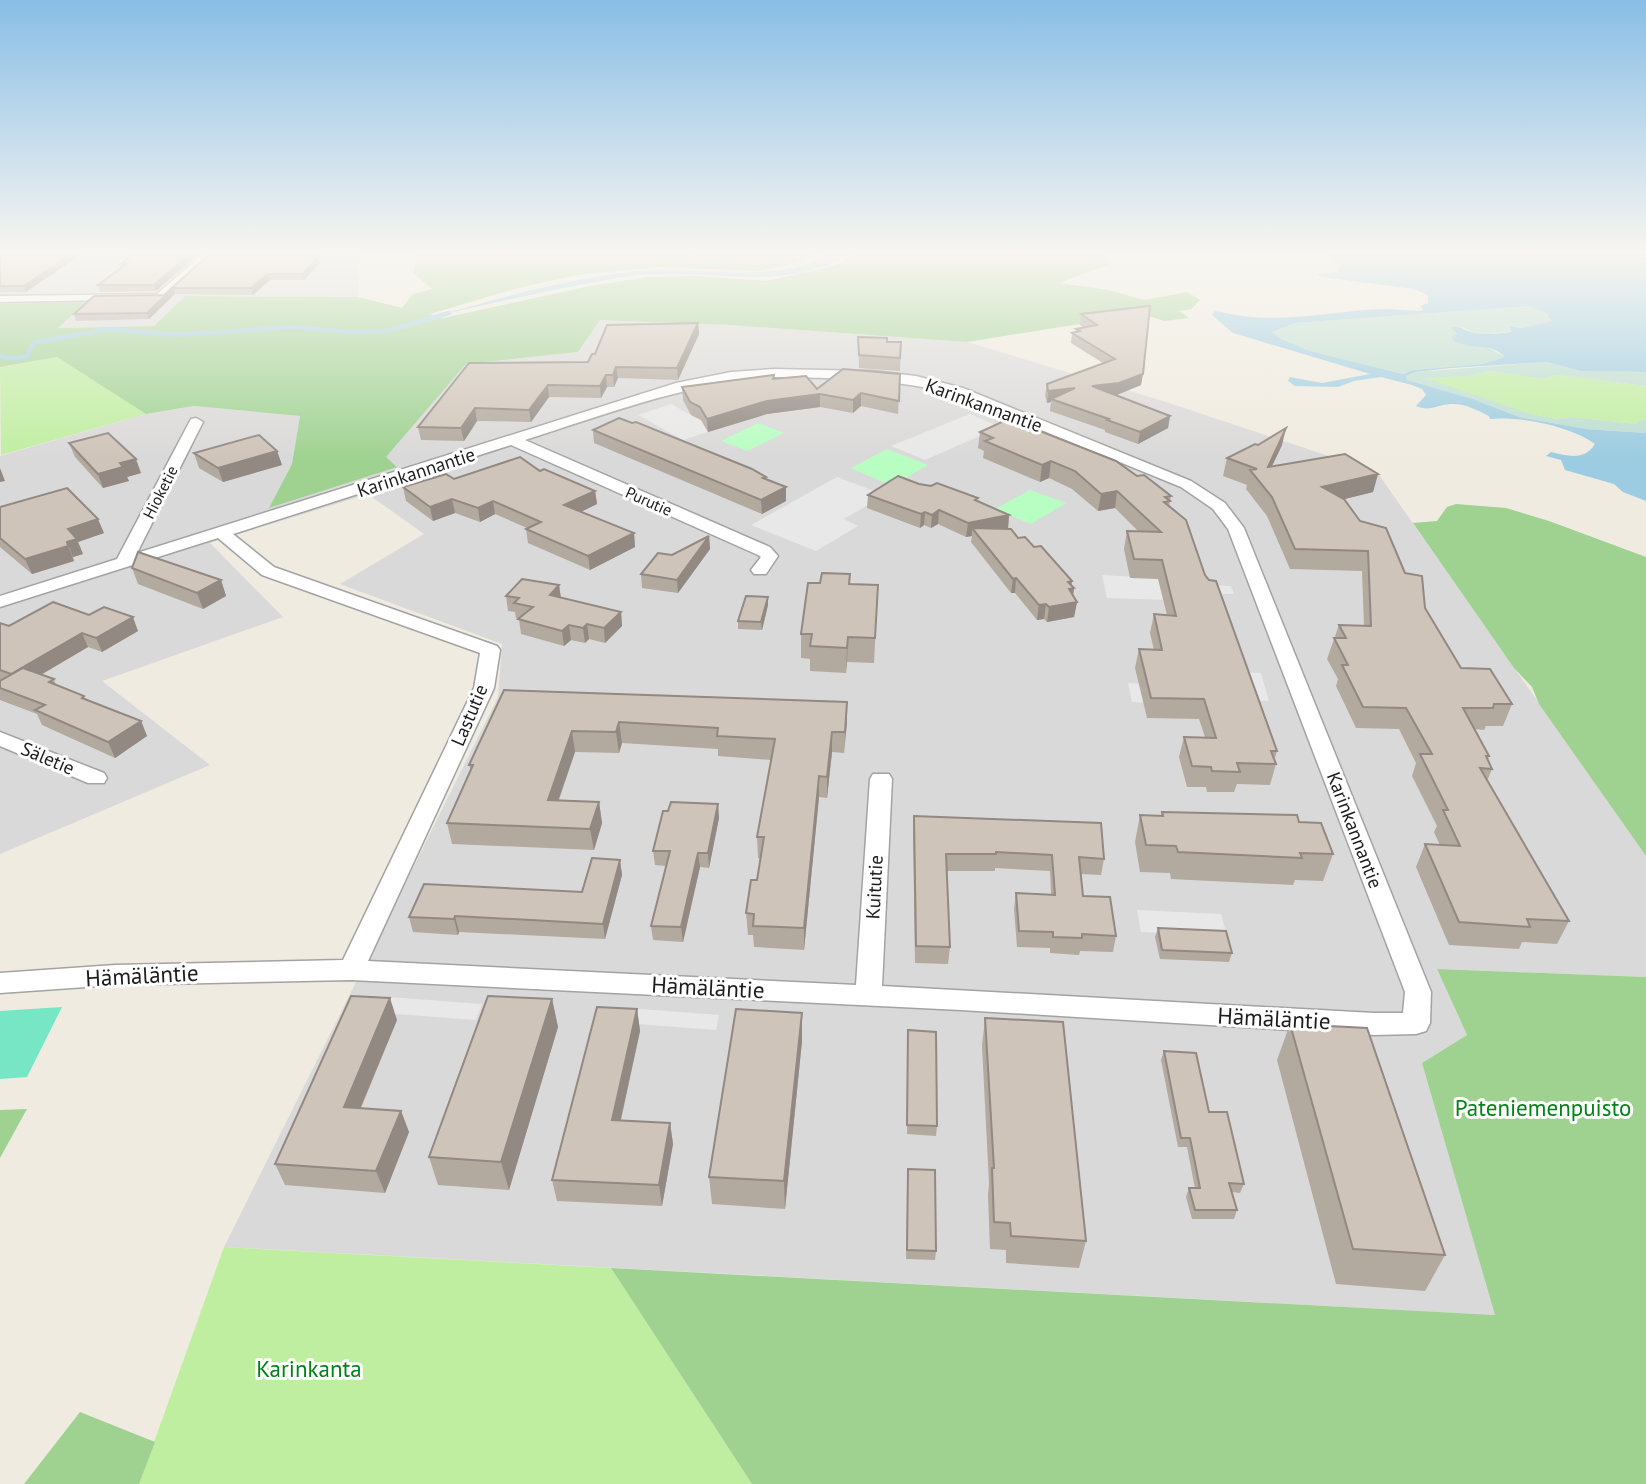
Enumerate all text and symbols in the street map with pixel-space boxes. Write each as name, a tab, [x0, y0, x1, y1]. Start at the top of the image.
street label: Karinkannantie	[922, 373, 1046, 437]
street label: Karinkannantie	[354, 442, 478, 502]
street label: Hioketie	[138, 462, 182, 522]
street label: Purutie	[623, 482, 675, 520]
street label: Lastutie	[445, 681, 493, 749]
street label: Säletie	[18, 736, 78, 780]
street label: Karinkannantie	[1322, 768, 1388, 892]
street label: Kuitutie	[860, 854, 888, 920]
street label: Hämäläntie	[85, 958, 199, 992]
street label: Hämäläntie	[651, 970, 765, 1004]
street label: Hämäläntie	[1217, 1001, 1331, 1035]
park label: Pateniemenpuisto	[1455, 1093, 1631, 1122]
park label: Karinkanta	[256, 1354, 362, 1383]

